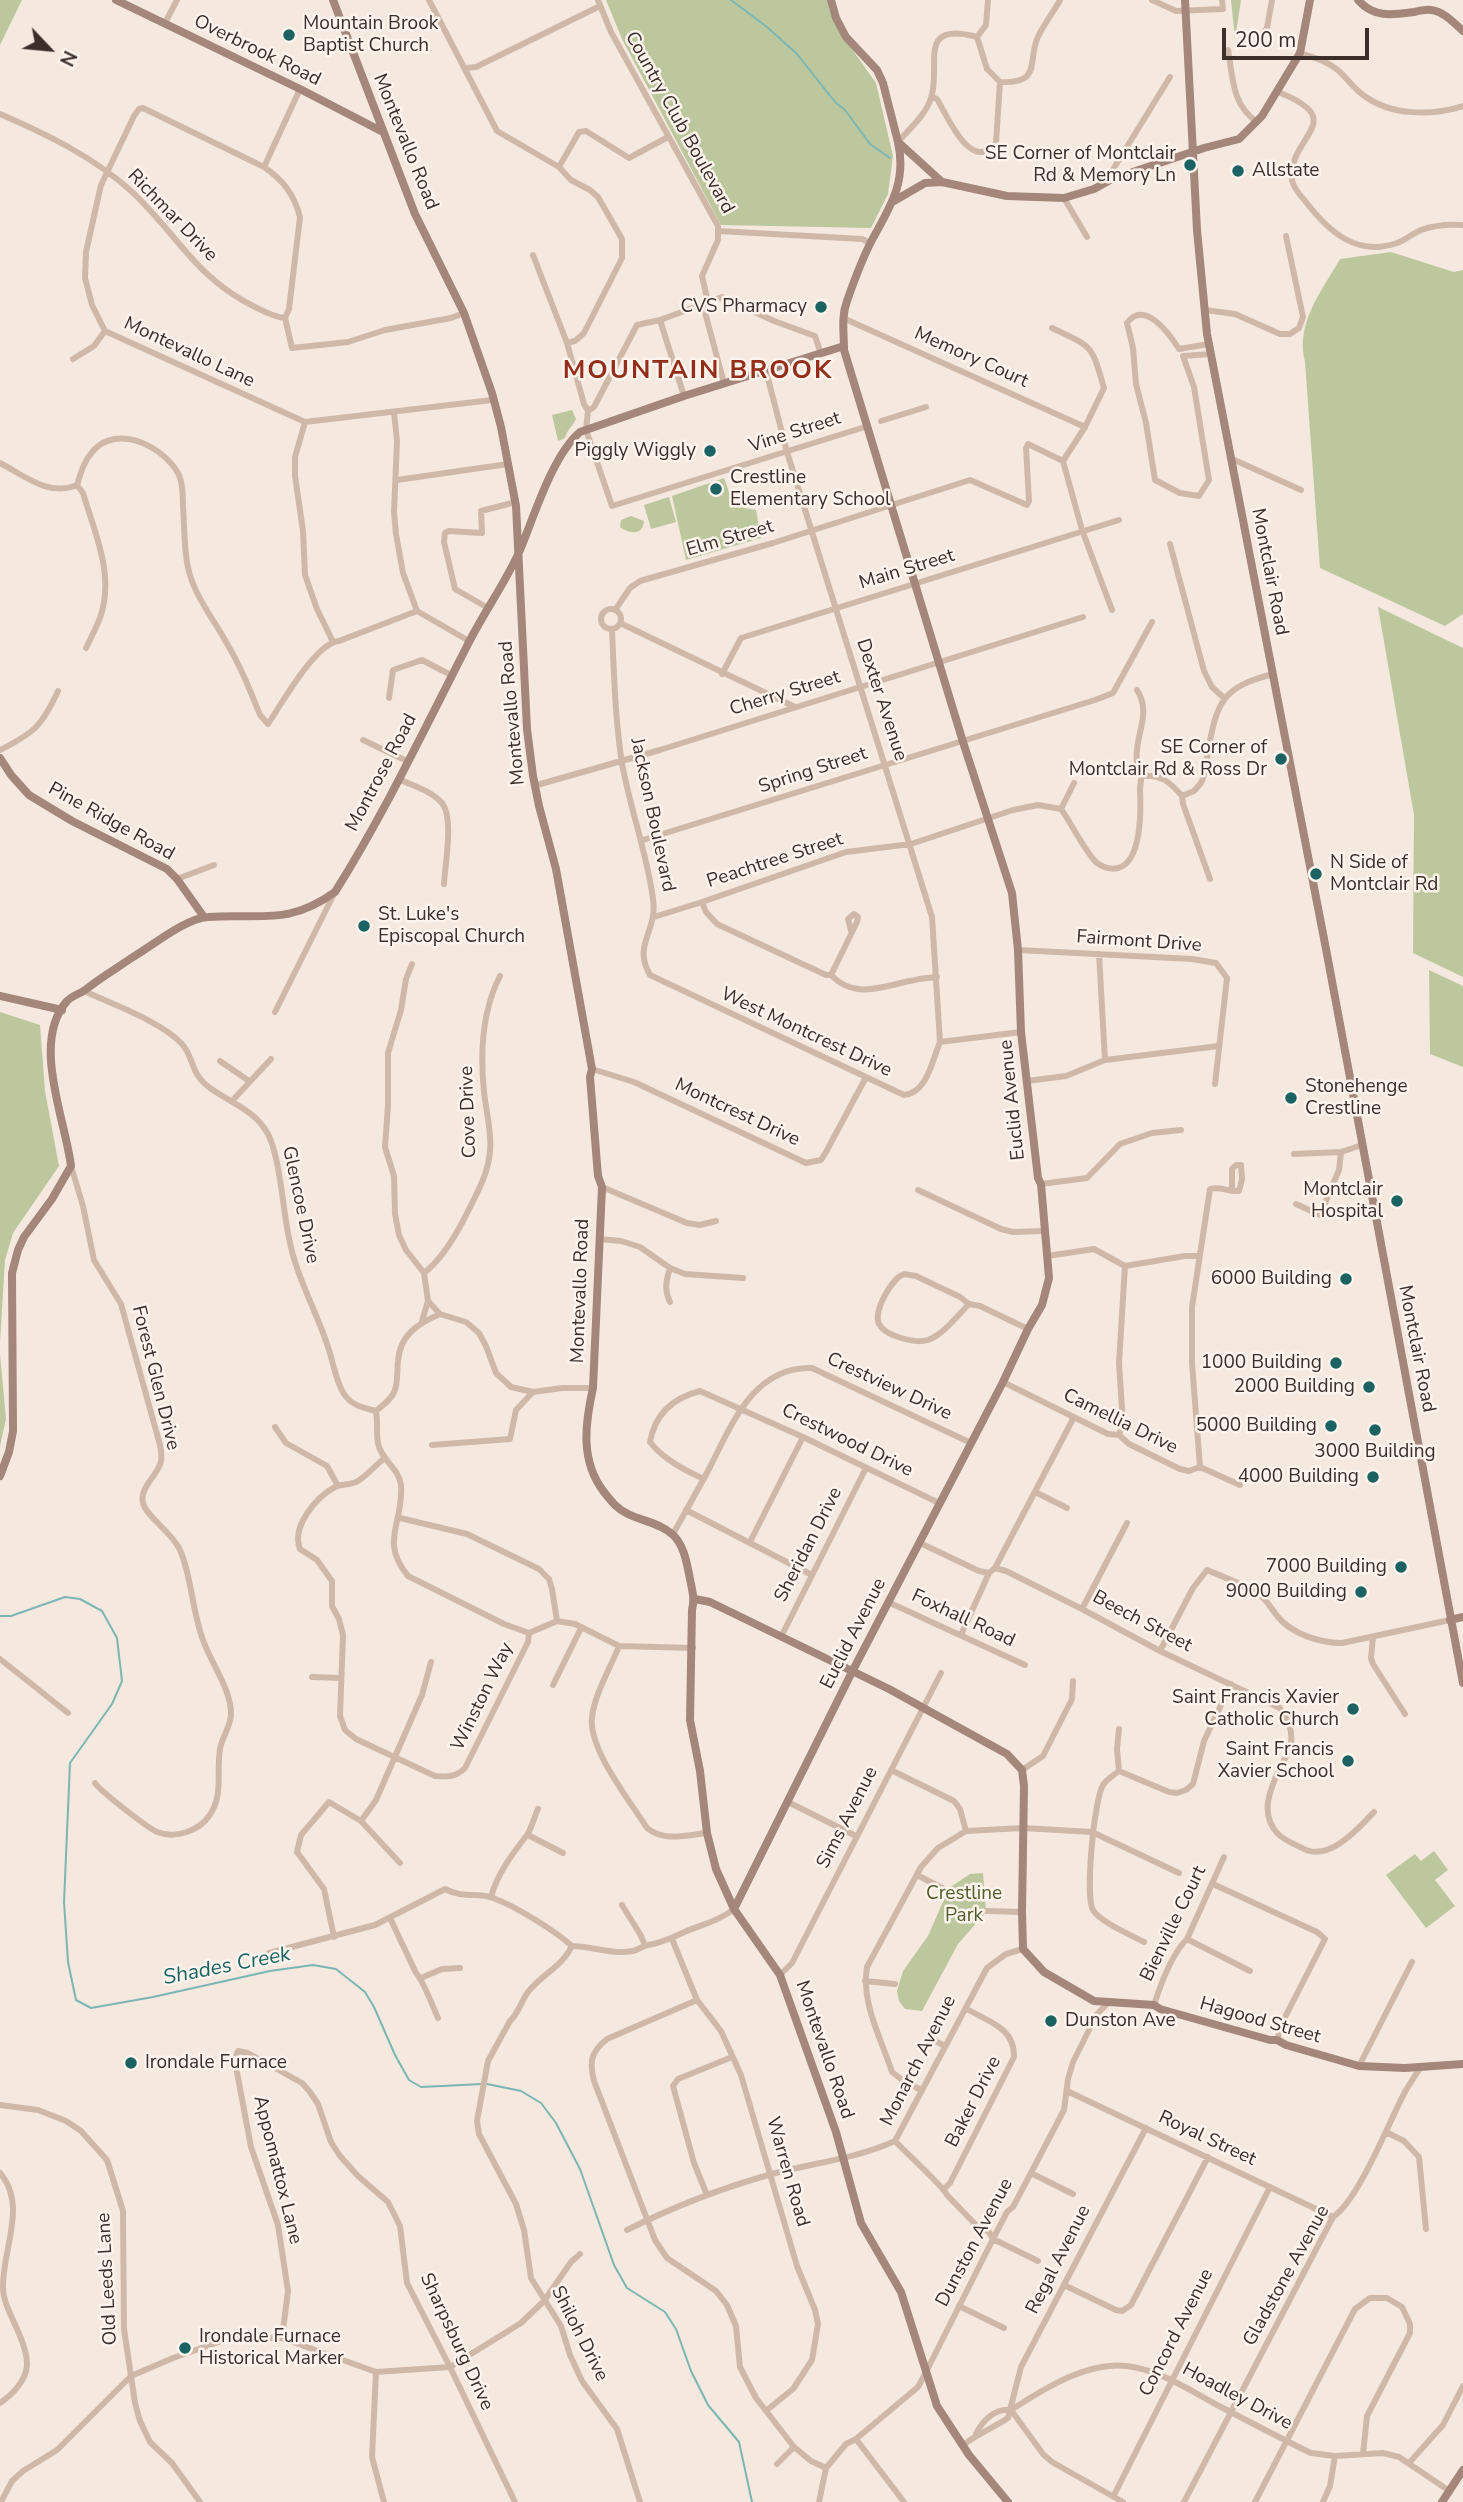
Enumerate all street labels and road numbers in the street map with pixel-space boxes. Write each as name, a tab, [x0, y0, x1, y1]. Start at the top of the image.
street label: Overbrook Road	[190, 10, 324, 92]
street label: Country Club Boulevard	[619, 28, 739, 218]
street label: Montevallo Road	[367, 71, 443, 213]
street label: Richmar Drive	[122, 165, 222, 267]
street label: Montevallo Lane	[120, 313, 258, 393]
street label: Memory Court	[910, 323, 1032, 393]
street label: Vine Street	[746, 407, 844, 459]
street label: Montclair Road	[1246, 507, 1292, 637]
street label: Elm Street	[684, 516, 776, 562]
street label: Main Street	[857, 545, 957, 595]
street label: Dexter Avenue	[851, 636, 911, 764]
street label: Montevallo Road	[495, 640, 531, 786]
street label: Cherry Street	[727, 666, 843, 722]
street label: Montrose Road	[341, 710, 423, 836]
street label: Jackson Boulevard	[625, 736, 679, 894]
street label: Spring Street	[756, 743, 870, 799]
street label: Pine Ridge Road	[44, 778, 178, 866]
street label: Peachtree Street	[704, 828, 846, 894]
street label: Fairmont Drive	[1076, 926, 1202, 958]
street label: West Montcrest Drive	[717, 983, 895, 1083]
street label: Euclid Avenue	[995, 1039, 1031, 1161]
street label: Cove Drive	[456, 1066, 482, 1158]
street label: Montcrest Drive	[671, 1074, 803, 1152]
street label: Glencoe Drive	[276, 1144, 324, 1266]
street label: Montevallo Road	[567, 1218, 595, 1364]
street label: Montclair Road	[1393, 1284, 1439, 1414]
street label: Forest Glen Drive	[126, 1303, 184, 1453]
street label: Crestview Drive	[823, 1348, 955, 1426]
street label: Camellia Drive	[1059, 1384, 1181, 1460]
street label: Crestwood Drive	[778, 1399, 916, 1483]
street label: Sheridan Drive	[770, 1484, 848, 1606]
street label: Euclid Avenue	[816, 1575, 892, 1693]
street label: Foxhall Road	[908, 1585, 1018, 1653]
street label: Beech Street	[1088, 1586, 1196, 1658]
street label: Winston Way	[447, 1639, 519, 1755]
street label: Sims Avenue	[813, 1763, 883, 1873]
street label: Bienville Court	[1136, 1863, 1212, 1985]
street label: Montevallo Road	[790, 1978, 858, 2122]
street label: Monarch Avenue	[876, 1992, 962, 2130]
street label: Hagood Street	[1197, 1993, 1323, 2049]
street label: Baker Drive	[941, 2053, 1007, 2151]
street label: Appomattox Lane	[248, 2093, 306, 2247]
street label: Royal Street	[1155, 2106, 1259, 2172]
street label: Warren Road	[760, 2114, 814, 2230]
street label: Dunston Avenue	[932, 2175, 1018, 2311]
street label: Regal Avenue	[1022, 2202, 1096, 2318]
street label: Gladstone Avenue	[1239, 2202, 1335, 2350]
street label: Old Leeds Lane	[93, 2212, 123, 2346]
street label: Concord Avenue	[1135, 2265, 1219, 2401]
street label: Sharpsburg Drive	[414, 2270, 498, 2414]
street label: Shiloh Drive	[545, 2283, 613, 2385]
street label: Hoadley Drive	[1178, 2358, 1296, 2436]

